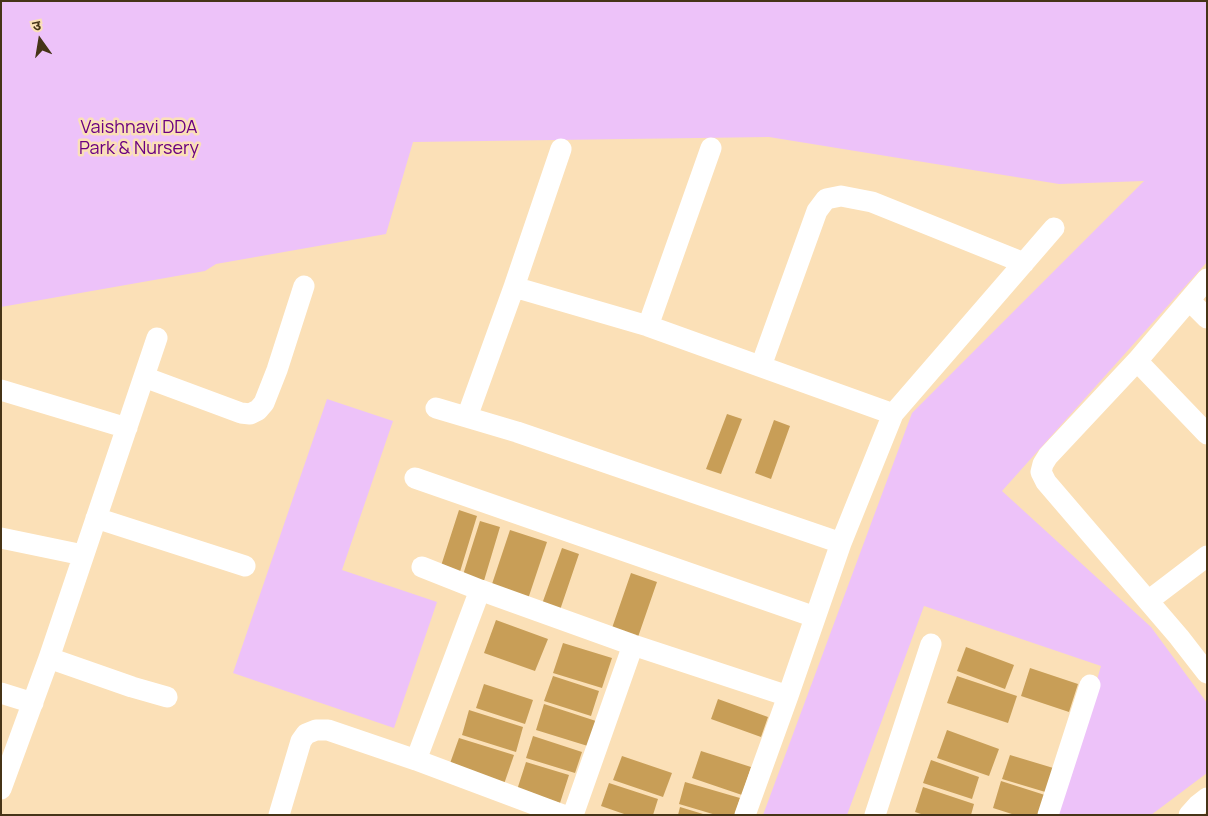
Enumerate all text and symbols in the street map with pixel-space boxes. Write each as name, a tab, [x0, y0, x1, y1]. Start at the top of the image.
north arrow	[15, 15, 65, 65]
text: उ	[30, 15, 43, 35]
park label: Vaishnavi DDA Park & Nursery	[79, 117, 199, 160]

